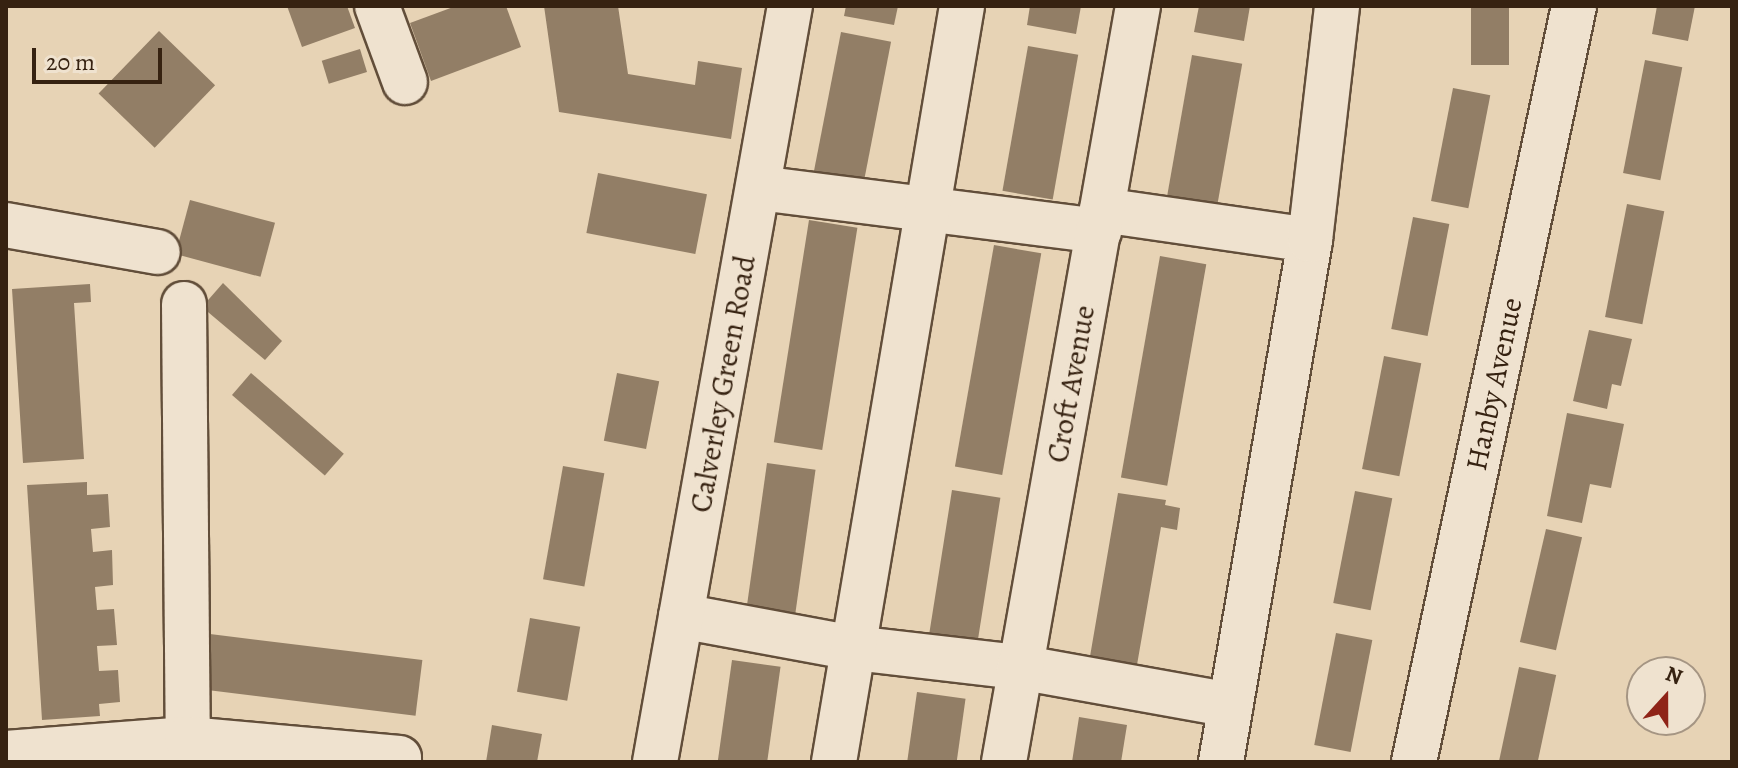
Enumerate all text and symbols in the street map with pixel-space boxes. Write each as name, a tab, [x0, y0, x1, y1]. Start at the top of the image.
scale bar	[36, 32, 166, 82]
text: 20 m	[46, 46, 95, 78]
street label: Calverley Green Road	[683, 253, 763, 515]
street label: Hanby Avenue	[1458, 294, 1530, 474]
street label: Croft Avenue	[1039, 303, 1103, 465]
north arrow	[1626, 656, 1706, 736]
text: N	[1661, 659, 1687, 692]

